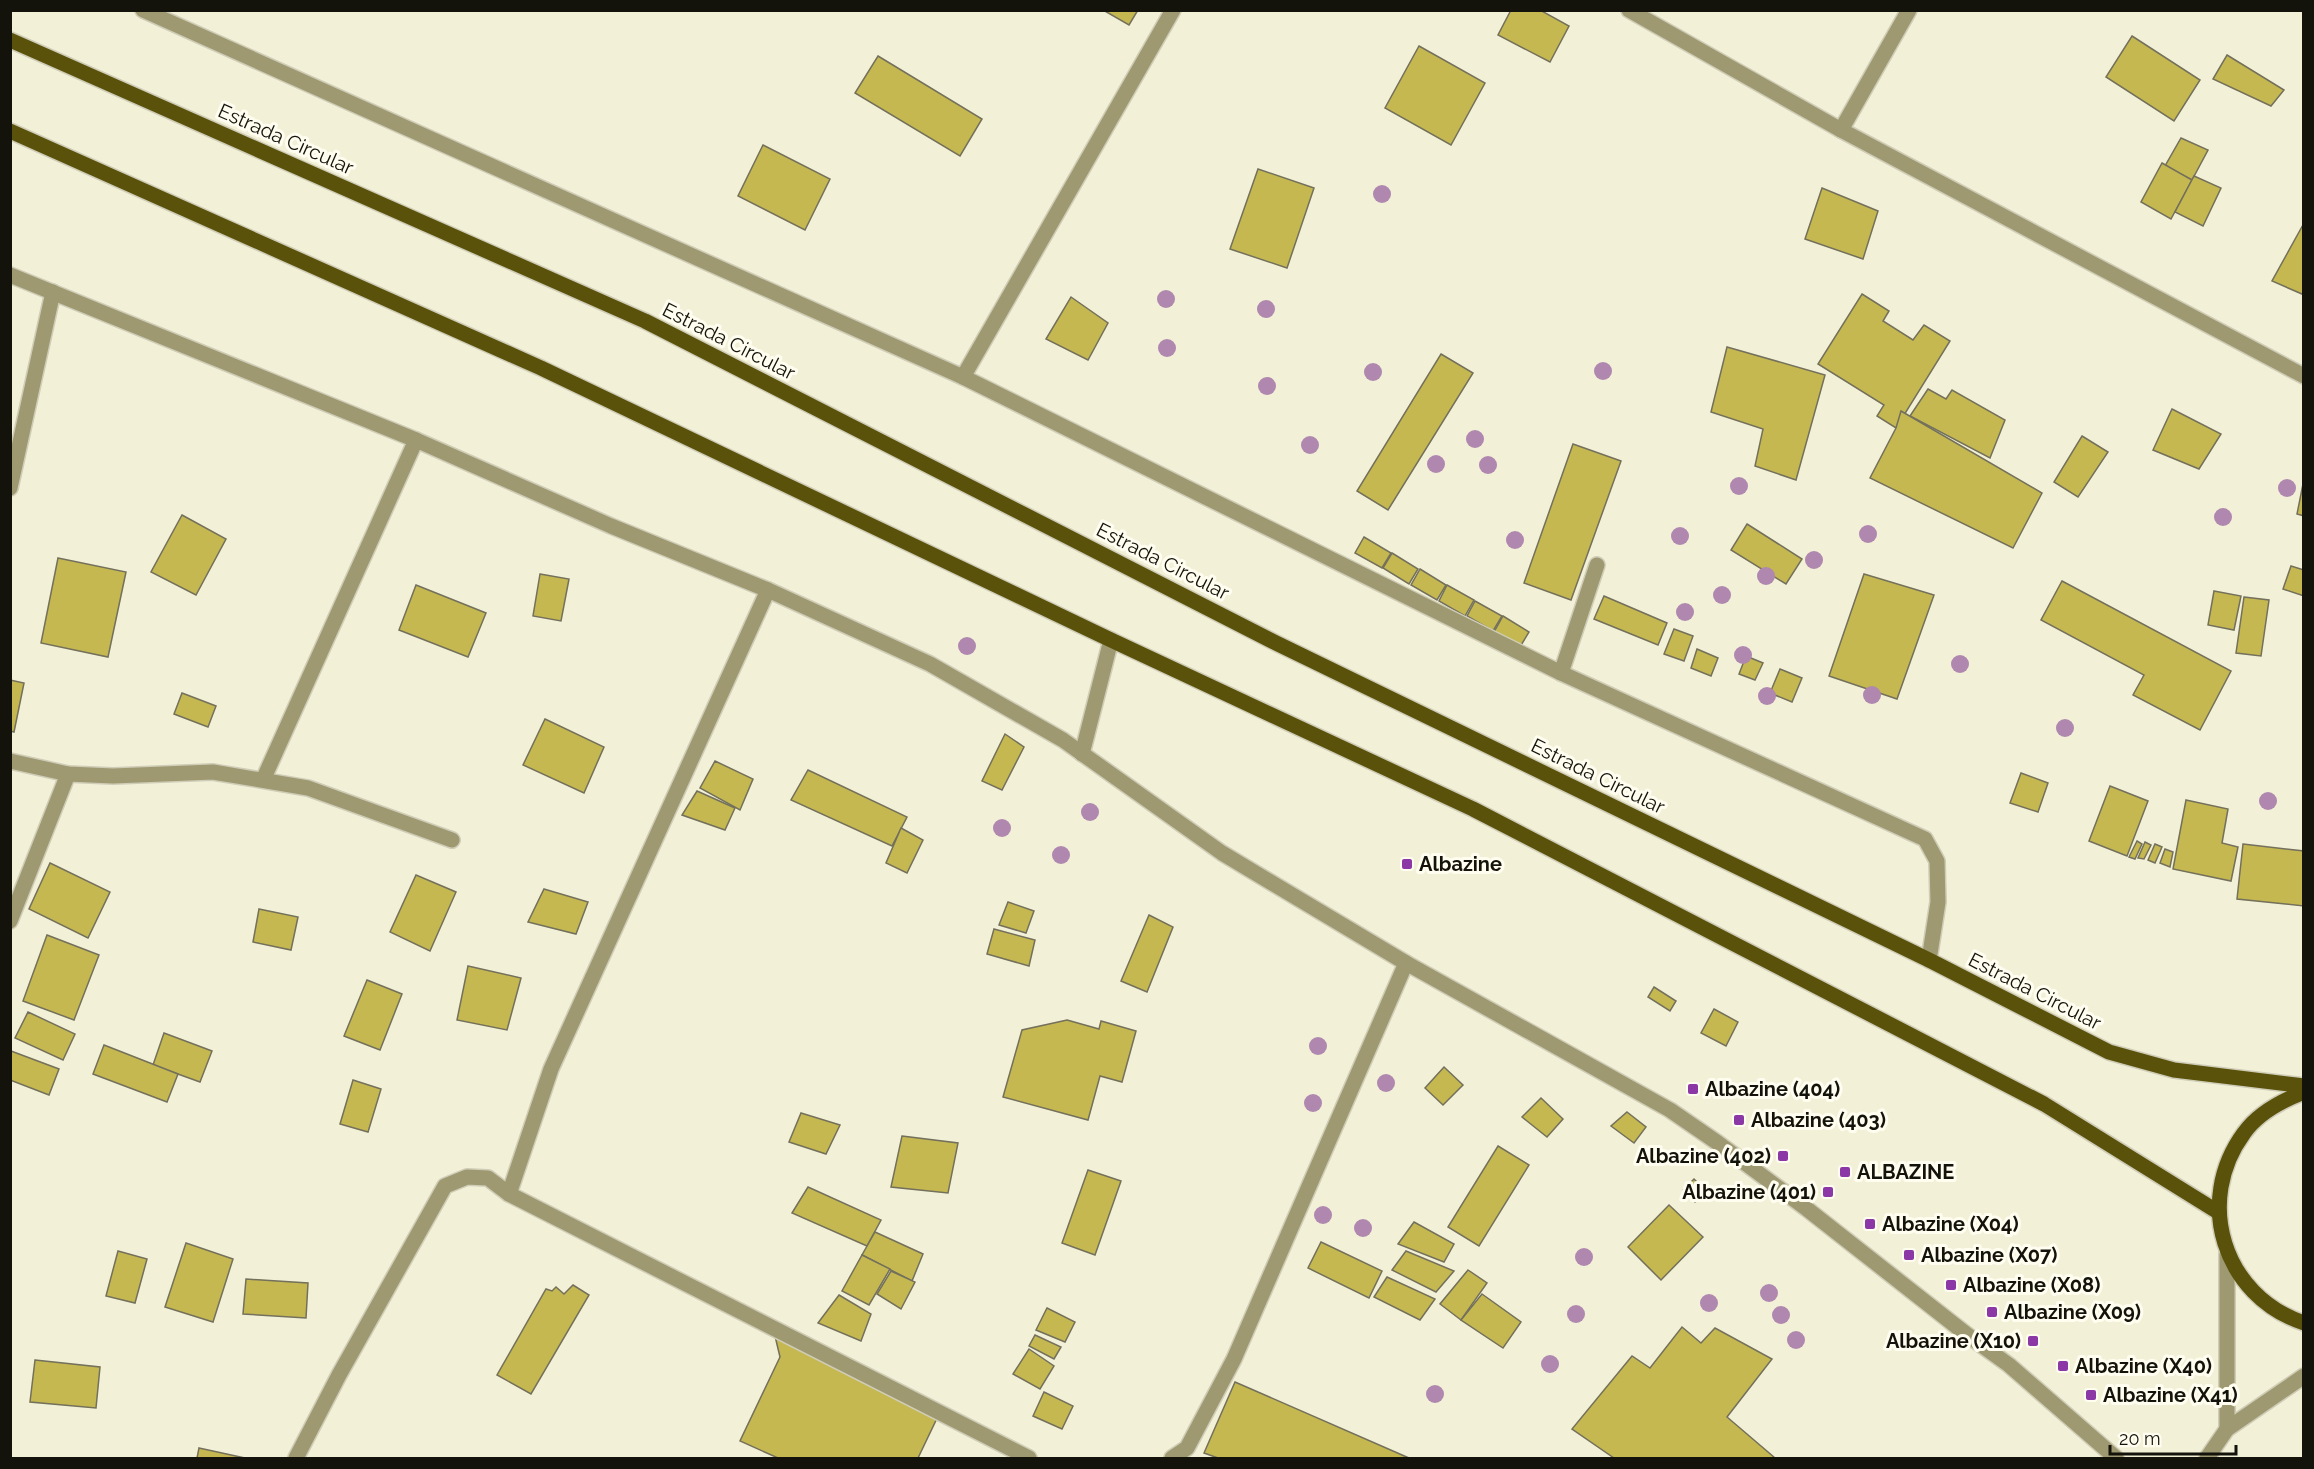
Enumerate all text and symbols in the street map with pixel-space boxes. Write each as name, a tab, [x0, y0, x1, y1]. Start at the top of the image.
street label: Estrada Circular	[215, 98, 357, 180]
street label: Estrada Circular	[659, 297, 799, 385]
street label: Estrada Circular	[1093, 517, 1233, 605]
street label: Estrada Circular	[1527, 733, 1669, 819]
place label: Albazine	[1419, 852, 1502, 876]
marker: Albazine	[1400, 857, 1414, 871]
street label: Estrada Circular	[1965, 947, 2105, 1035]
place label: Albazine (404)	[1705, 1077, 1840, 1101]
marker: Albazine (404)	[1686, 1082, 1700, 1096]
place label: Albazine (403)	[1751, 1108, 1886, 1132]
marker: Albazine (403)	[1732, 1113, 1746, 1127]
place label: Albazine (402)	[1636, 1144, 1771, 1168]
marker: Albazine (402)	[1776, 1149, 1790, 1163]
place label: ALBAZINE	[1857, 1160, 1954, 1184]
marker: ALBAZINE	[1838, 1165, 1852, 1179]
place label: Albazine (401)	[1682, 1180, 1816, 1204]
marker: Albazine (401)	[1821, 1185, 1835, 1199]
place label: Albazine (X04)	[1882, 1212, 2019, 1236]
marker: Albazine (X04)	[1863, 1217, 1877, 1231]
place label: Albazine (X07)	[1921, 1243, 2058, 1267]
marker: Albazine (X07)	[1902, 1248, 1916, 1262]
place label: Albazine (X08)	[1963, 1273, 2100, 1297]
marker: Albazine (X08)	[1944, 1278, 1958, 1292]
place label: Albazine (X09)	[2004, 1300, 2141, 1324]
marker: Albazine (X09)	[1985, 1305, 1999, 1319]
place label: Albazine (X10)	[1886, 1329, 2021, 1353]
marker: Albazine (X10)	[2026, 1334, 2040, 1348]
place label: Albazine (X40)	[2075, 1354, 2212, 1378]
marker: Albazine (X40)	[2056, 1359, 2070, 1373]
place label: Albazine (X41)	[2103, 1383, 2238, 1407]
marker: Albazine (X41)	[2084, 1388, 2098, 1402]
scale bar	[2110, 1418, 2236, 1456]
text: 20 m	[2119, 1428, 2161, 1449]

